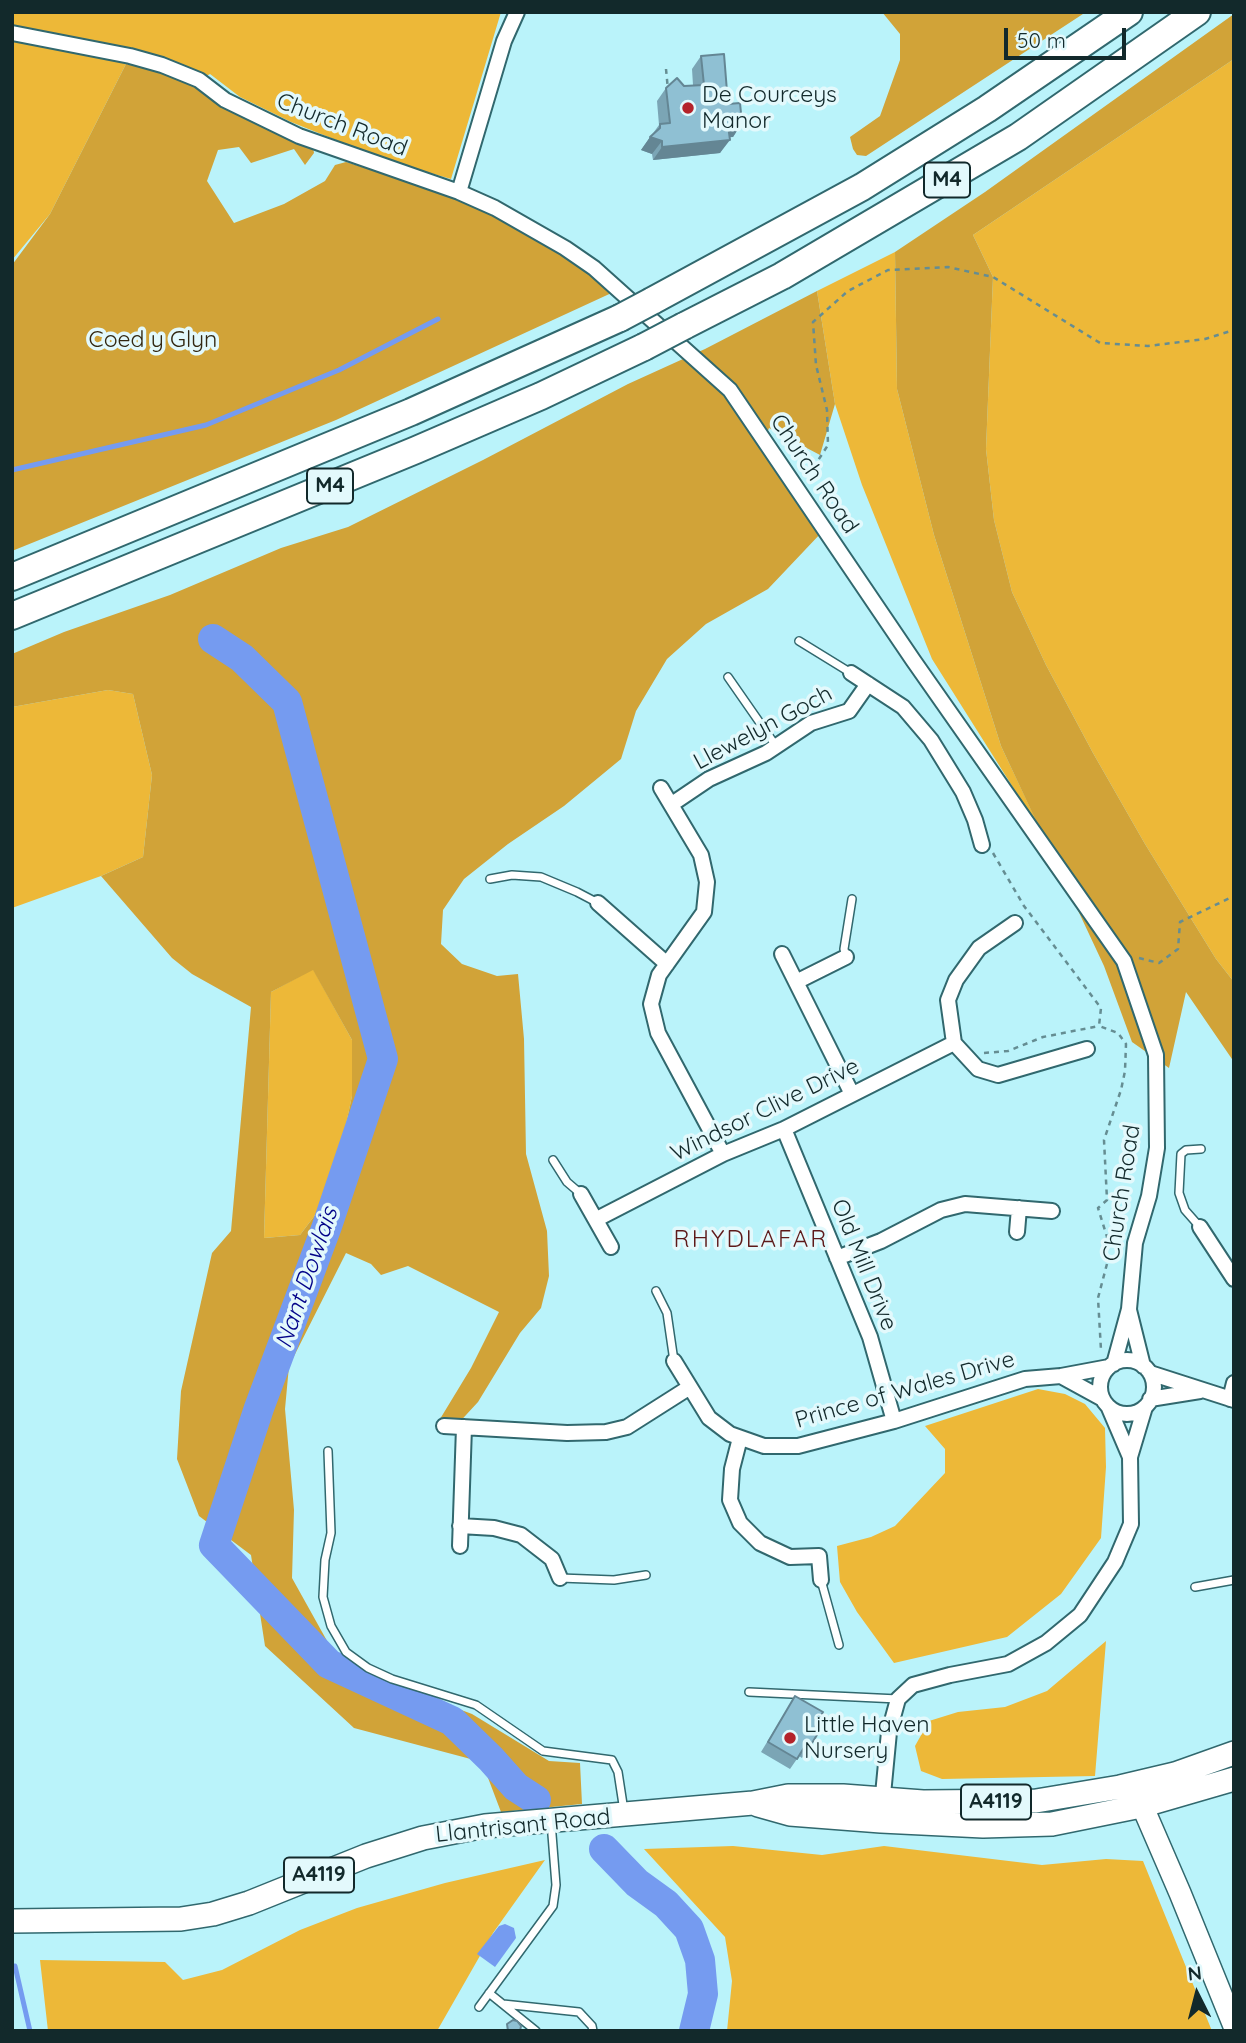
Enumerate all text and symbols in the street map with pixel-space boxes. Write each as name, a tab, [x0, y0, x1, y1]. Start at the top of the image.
scale bar	[1008, 14, 1130, 58]
text: 50 m	[1017, 27, 1066, 53]
place label: De Courceys Manor	[702, 81, 837, 135]
street label: Church Road	[273, 87, 411, 163]
marker: De Courceys Manor	[680, 100, 696, 116]
road number: M4	[924, 162, 970, 198]
park label: Coed y Glyn	[89, 326, 217, 354]
street label: Church Road	[764, 409, 864, 539]
road number: M4	[307, 468, 353, 504]
street label: Llewelyn Goch	[689, 680, 837, 776]
street label: Windsor Clive Drive	[666, 1052, 864, 1168]
street label: Church Road	[1098, 1123, 1146, 1263]
street label: Old Mill Drive	[825, 1195, 903, 1335]
water label: Nant Dowlais	[269, 1204, 345, 1352]
district label: RHYDLAFAR	[675, 1226, 827, 1254]
street label: Prince of Wales Drive	[792, 1345, 1018, 1435]
place label: Little Haven Nursery	[804, 1711, 930, 1765]
marker: Little Haven Nursery	[782, 1730, 798, 1746]
road number: A4119	[961, 1784, 1031, 1820]
street label: Llantrisant Road	[434, 1803, 612, 1849]
road number: A4119	[284, 1857, 354, 1892]
north arrow	[1162, 1959, 1232, 2029]
text: N	[1187, 1960, 1203, 1986]

